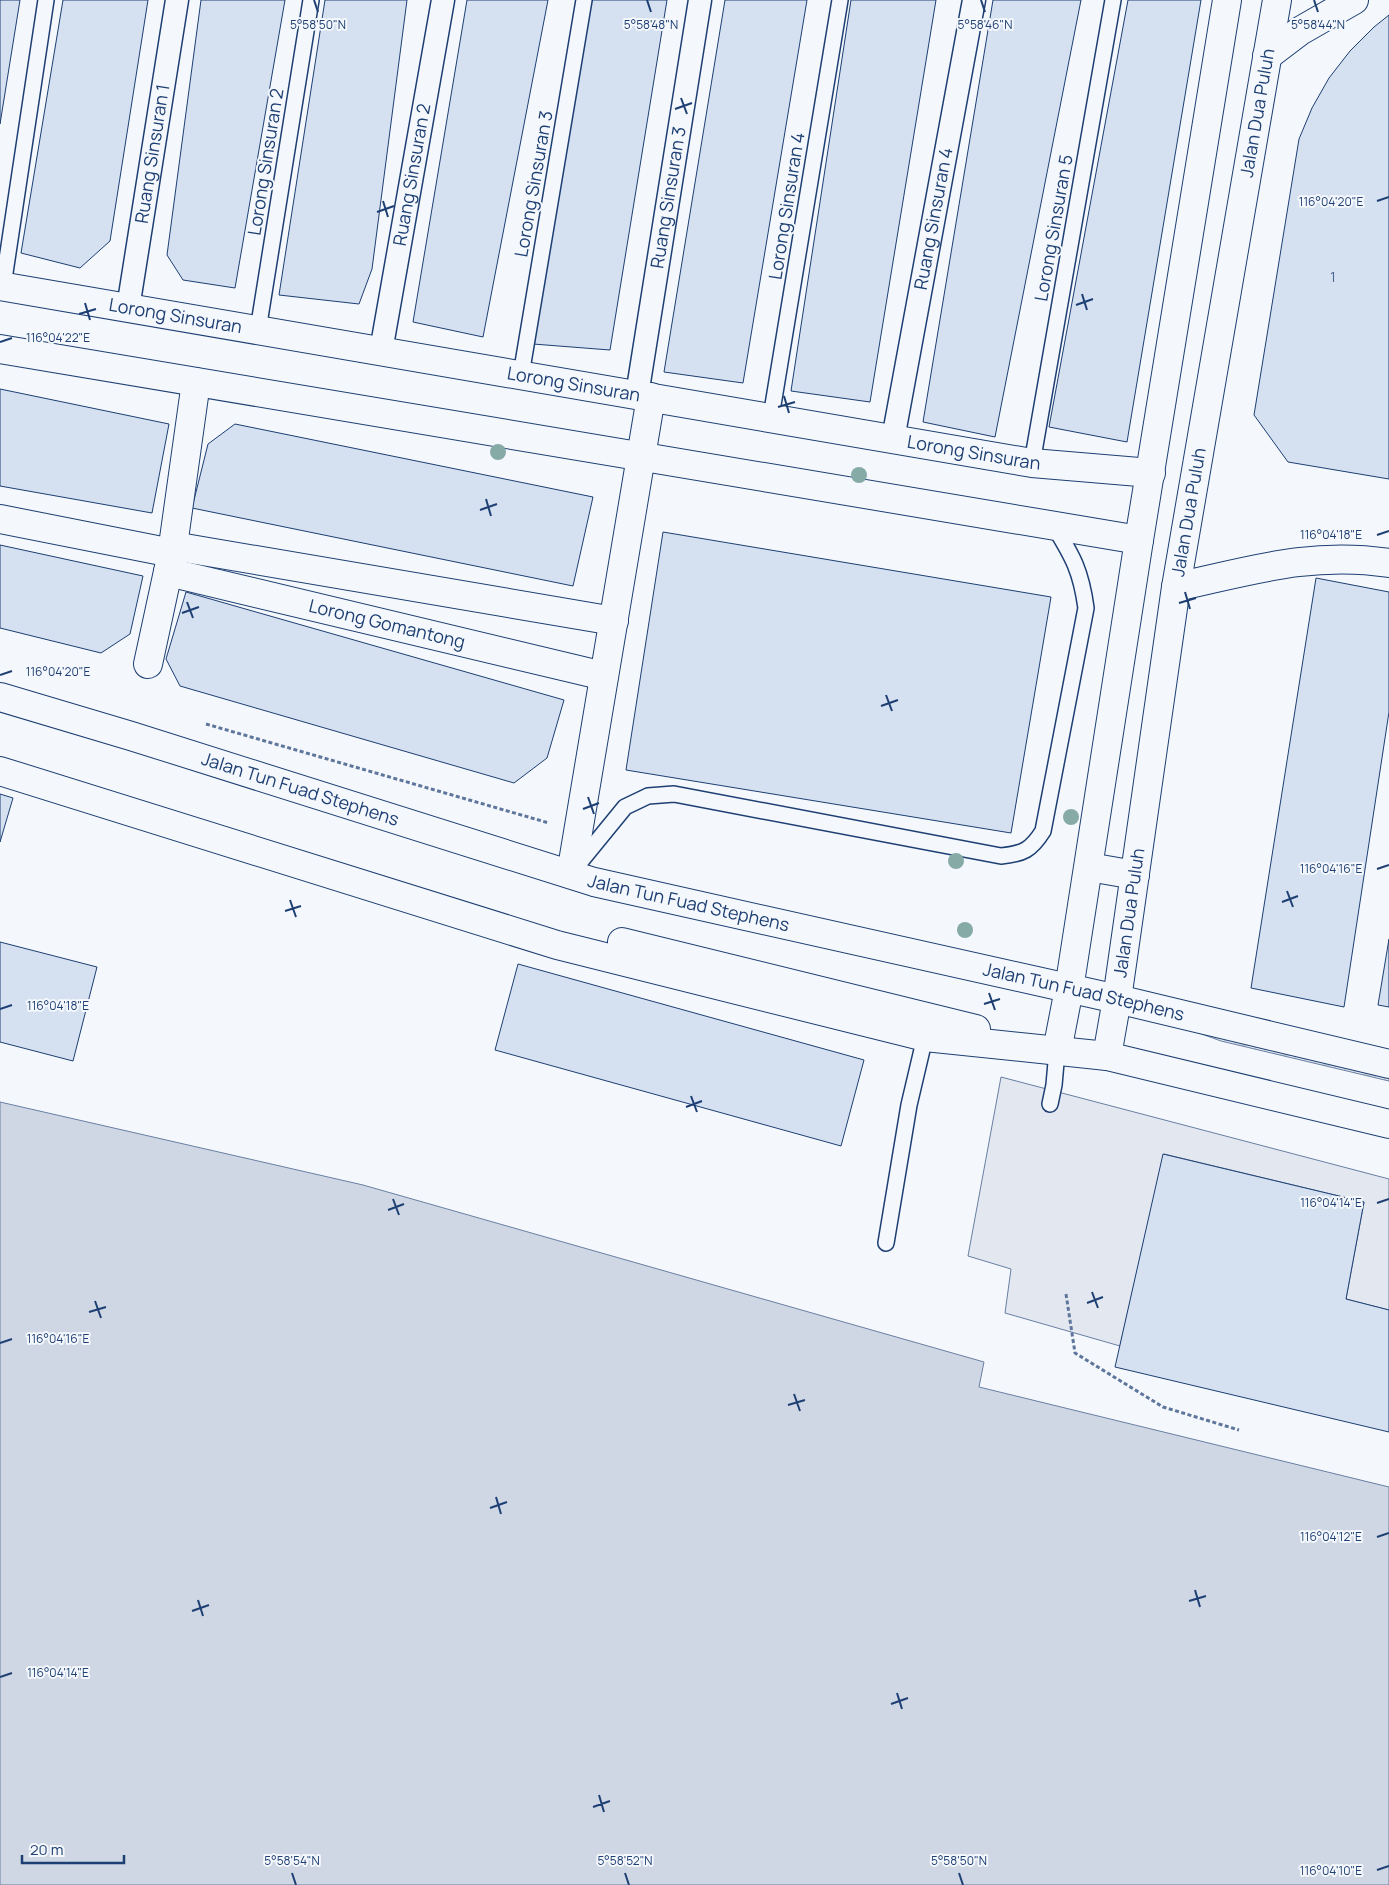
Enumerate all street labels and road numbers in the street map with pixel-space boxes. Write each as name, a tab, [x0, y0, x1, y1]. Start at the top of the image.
street label: Jalan Dua Puluh	[1234, 47, 1279, 179]
street label: Ruang Sinsuran 1	[129, 82, 174, 225]
street label: Lorong Sinsuran 2	[242, 87, 288, 237]
street label: Ruang Sinsuran 2	[387, 102, 435, 248]
street label: Lorong Sinsuran 3	[508, 109, 558, 259]
street label: Ruang Sinsuran 3	[644, 125, 691, 270]
street label: Lorong Sinsuran 4	[763, 130, 810, 281]
street label: Ruang Sinsuran 4	[908, 145, 958, 292]
street label: Lorong Sinsuran 5	[1028, 153, 1078, 303]
street label: Lorong Sinsuran	[107, 292, 244, 338]
street label: Lorong Sinsuran	[505, 360, 642, 407]
street label: Lorong Sinsuran	[905, 429, 1041, 475]
street label: Jalan Dua Puluh	[1165, 446, 1211, 578]
street label: Lorong Gomantong	[306, 593, 468, 653]
street label: Jalan Tun Fuad Stephens	[199, 746, 402, 831]
street label: Jalan Dua Puluh	[1107, 846, 1149, 979]
street label: Jalan Tun Fuad Stephens	[585, 868, 792, 936]
street label: Jalan Tun Fuad Stephens	[981, 956, 1187, 1026]

